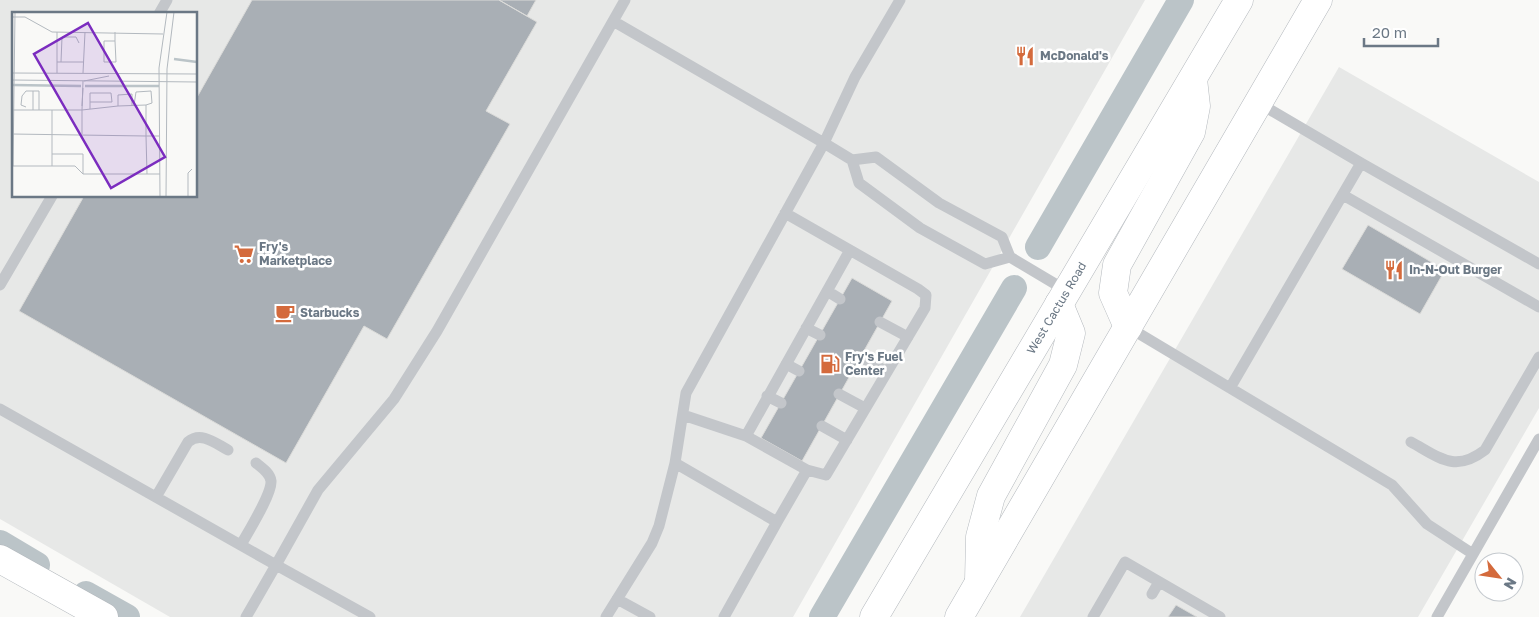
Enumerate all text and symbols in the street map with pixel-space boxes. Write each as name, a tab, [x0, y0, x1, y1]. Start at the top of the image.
inset map	[12, 12, 198, 198]
scale bar	[1364, 15, 1438, 47]
text: 20 m	[1372, 23, 1407, 41]
restaurant icon: McDonald's	[1014, 45, 1036, 67]
place label: McDonald's	[1040, 48, 1109, 63]
place label: Fry's Marketplace	[259, 239, 332, 268]
supermarket icon: Fry's Marketplace	[233, 243, 255, 265]
street label: West Cactus Road	[1023, 259, 1089, 357]
restaurant icon: In-N-Out Burger	[1383, 259, 1405, 281]
place label: In-N-Out Burger	[1409, 262, 1502, 277]
cafe icon: Starbucks	[274, 302, 296, 324]
place label: Starbucks	[300, 305, 360, 320]
place label: Fry's Fuel Center	[845, 349, 903, 378]
fuel station icon: Fry's Fuel Center	[819, 353, 841, 375]
north arrow	[1474, 552, 1524, 602]
text: N	[1501, 575, 1521, 593]

